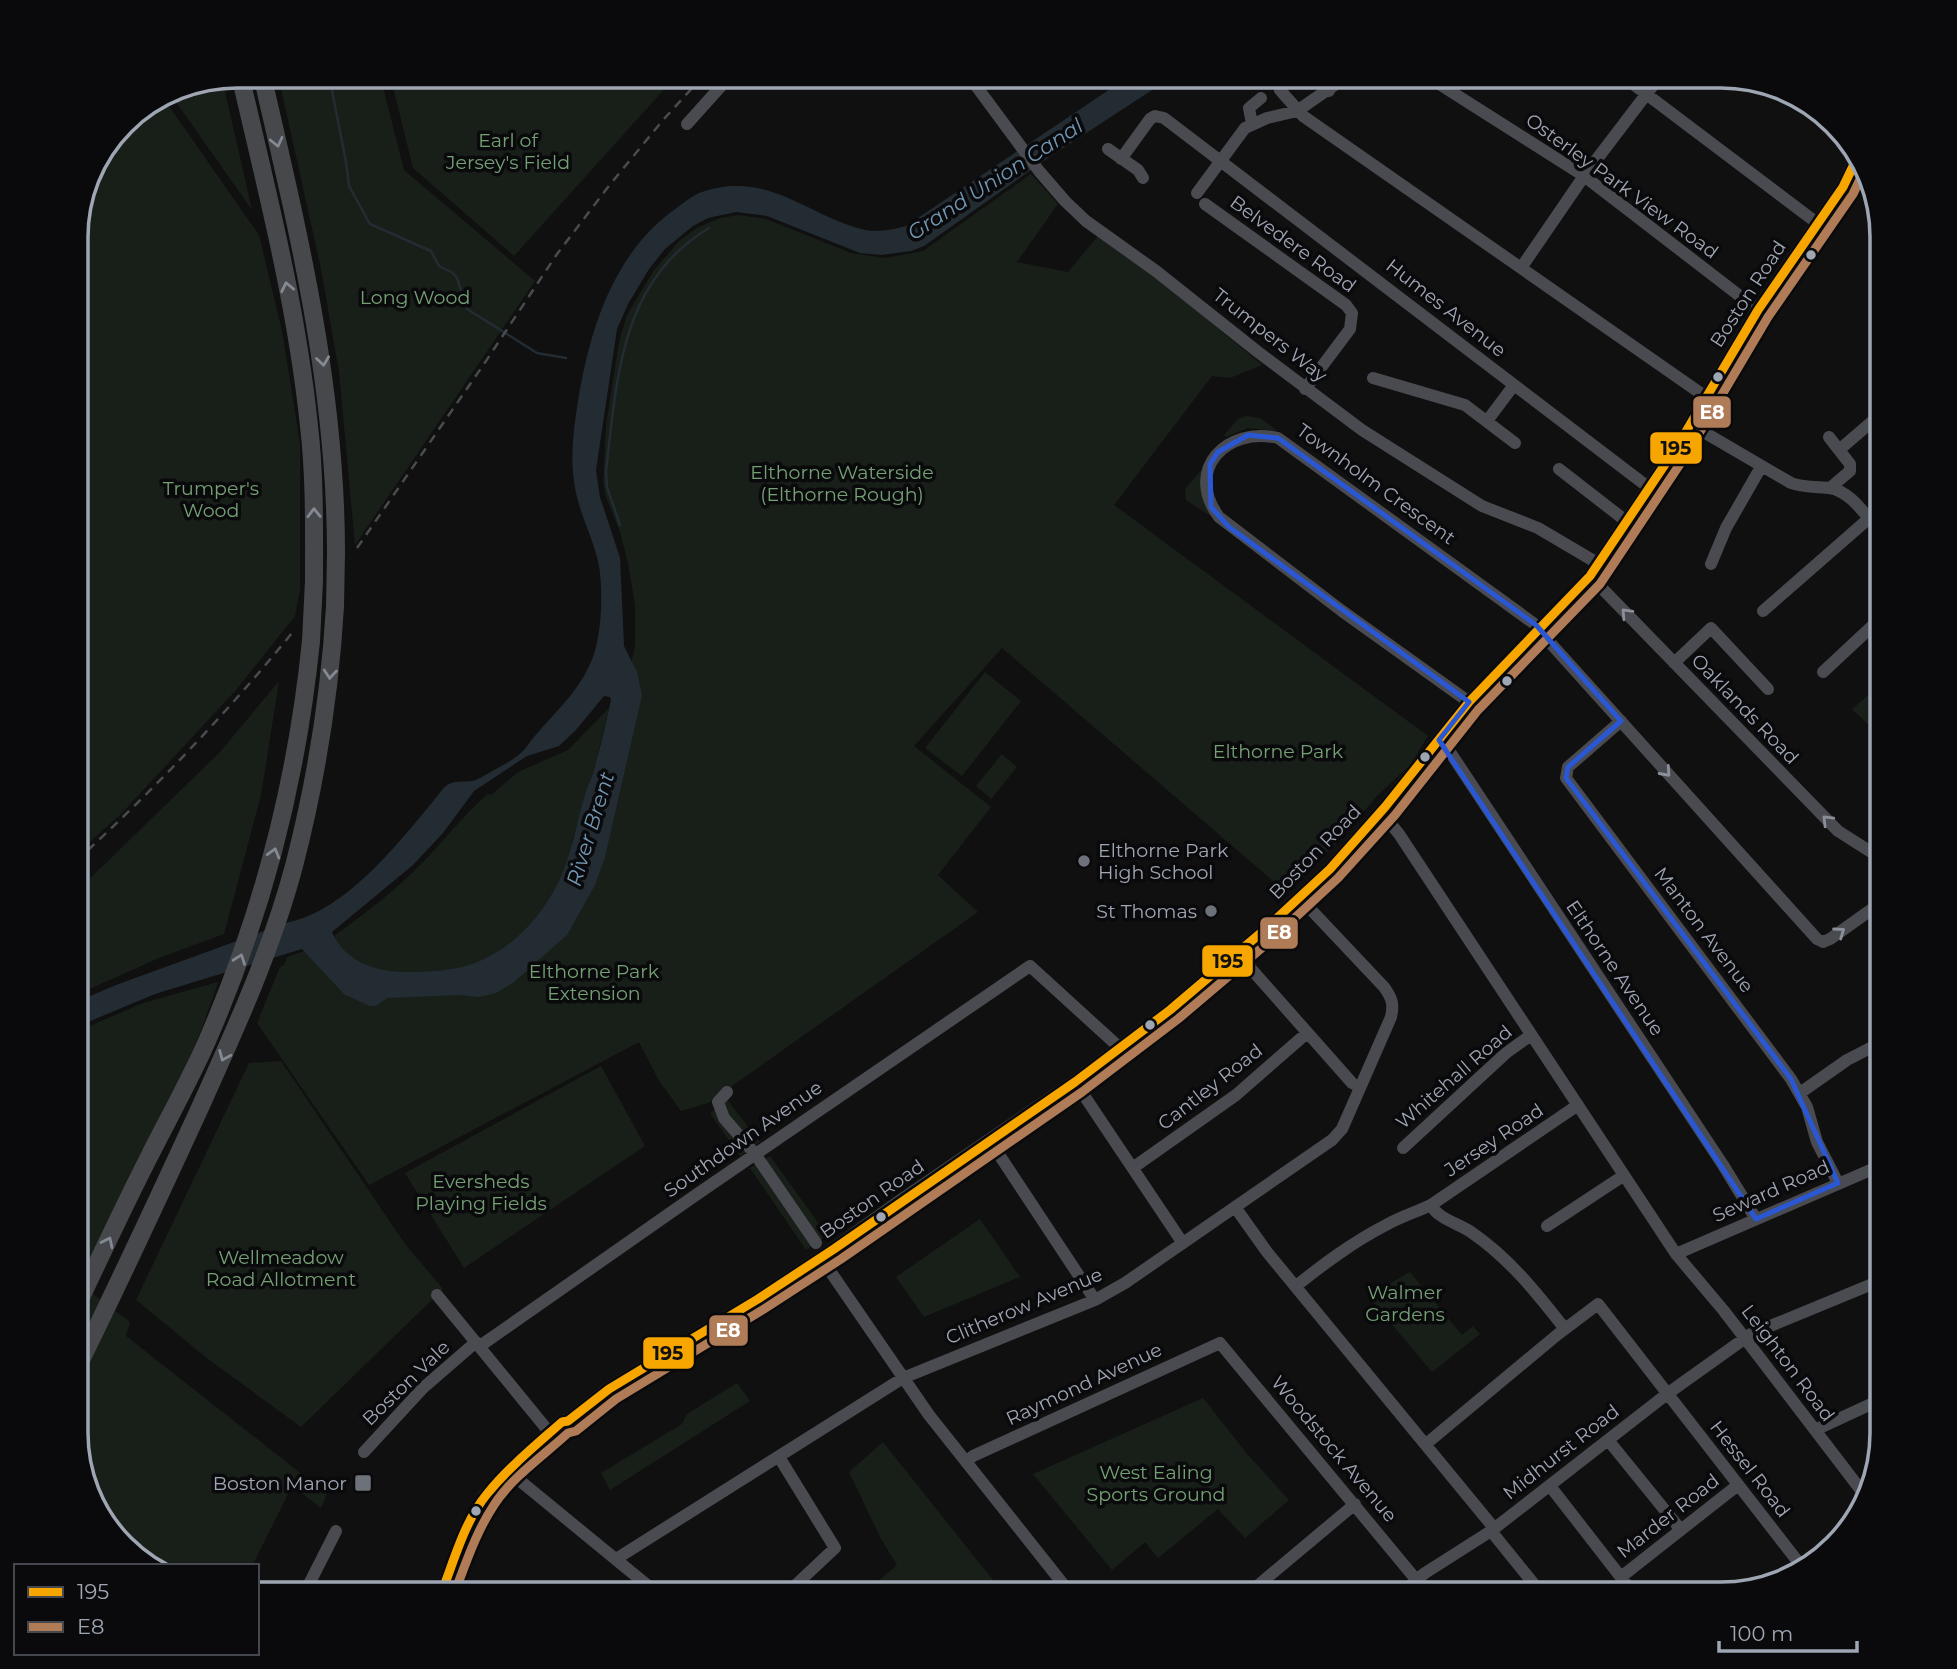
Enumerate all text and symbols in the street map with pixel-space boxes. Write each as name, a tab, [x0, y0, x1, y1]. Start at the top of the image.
street label: Osterley Park View Road	[1521, 108, 1723, 264]
water label: Grand Union Canal	[903, 113, 1088, 245]
park label: Earl of Jersey's Field	[445, 129, 570, 174]
one-way arrow	[269, 136, 284, 148]
street label: Belvedere Road	[1225, 191, 1361, 297]
street label: Boston Road	[1705, 236, 1791, 352]
unlabelled marker	[1804, 248, 1818, 262]
street label: Humes Avenue	[1381, 254, 1511, 362]
one-way arrow	[281, 281, 296, 293]
street label: Trumpers Way	[1208, 283, 1332, 387]
park label: Long Wood	[360, 286, 470, 309]
one-way arrow	[315, 355, 330, 367]
unlabelled marker	[1711, 370, 1725, 384]
line badge: E8	[1692, 395, 1732, 429]
text: E8	[1699, 401, 1725, 424]
street label: Townholm Crescent	[1292, 419, 1460, 549]
line badge: 195	[1649, 431, 1703, 465]
text: 195	[1661, 437, 1691, 460]
park label: Elthorne Waterside (Elthorne Rough)	[750, 461, 934, 506]
park label: Trumper's Wood	[163, 477, 259, 522]
one-way arrow	[306, 507, 321, 518]
one-way arrow	[1621, 608, 1634, 621]
street label: Oaklands Road	[1687, 649, 1803, 769]
one-way arrow	[323, 669, 338, 680]
unlabelled marker	[1500, 674, 1514, 688]
park label: Elthorne Park	[1213, 740, 1344, 763]
unlabelled marker	[1418, 750, 1432, 764]
one-way arrow	[1658, 764, 1671, 777]
water label: River Brent	[561, 769, 619, 889]
street label: Boston Road	[1264, 800, 1366, 904]
one-way arrow	[1822, 815, 1835, 828]
place label: Elthorne Park High School	[1098, 839, 1229, 884]
one-way arrow	[265, 847, 280, 859]
marker: Elthorne Park High School	[1076, 853, 1092, 869]
street label: Manton Avenue	[1649, 863, 1759, 997]
street label: Elthorne Avenue	[1561, 896, 1669, 1040]
place label: St Thomas	[1096, 900, 1197, 923]
marker: St Thomas	[1203, 903, 1219, 919]
line badge: E8	[1259, 916, 1299, 950]
text: E8	[1266, 921, 1292, 944]
one-way arrow	[1832, 927, 1845, 940]
line badge: 195	[1201, 944, 1254, 978]
text: 195	[1213, 950, 1243, 973]
one-way arrow	[232, 953, 246, 965]
park label: Elthorne Park Extension	[529, 960, 660, 1005]
unlabelled marker	[1143, 1018, 1157, 1032]
street label: Whitehall Road	[1391, 1020, 1517, 1134]
street label: Cantley Road	[1153, 1039, 1267, 1135]
one-way arrow	[218, 1049, 232, 1061]
street label: Southdown Avenue	[660, 1076, 826, 1202]
street label: Jersey Road	[1439, 1099, 1548, 1182]
street label: Boston Road	[815, 1155, 929, 1243]
street label: Seward Road	[1709, 1155, 1833, 1227]
park label: Eversheds Playing Fields	[415, 1170, 547, 1215]
unlabelled marker	[874, 1210, 888, 1224]
one-way arrow	[100, 1237, 114, 1249]
park label: Wellmeadow Road Allotment	[206, 1246, 356, 1291]
street label: Clitherow Avenue	[942, 1263, 1106, 1349]
park label: Walmer Gardens	[1365, 1281, 1445, 1326]
street label: Leighton Road	[1737, 1300, 1839, 1426]
line badge: E8	[708, 1314, 749, 1347]
text: E8	[715, 1319, 741, 1342]
street label: Boston Vale	[358, 1336, 454, 1430]
line badge: 195	[642, 1336, 695, 1370]
street label: Raymond Avenue	[1002, 1338, 1166, 1430]
text: 195	[653, 1342, 683, 1365]
street label: Woodstock Avenue	[1266, 1371, 1402, 1527]
street label: Midhurst Road	[1498, 1400, 1624, 1504]
street label: Hessel Road	[1705, 1416, 1795, 1522]
park label: West Ealing Sports Ground	[1087, 1461, 1225, 1506]
street label: Marder Road	[1612, 1469, 1724, 1563]
place label: Boston Manor	[213, 1472, 347, 1495]
marker: Boston Manor	[353, 1473, 373, 1493]
unlabelled marker	[469, 1504, 483, 1518]
legend	[14, 1564, 259, 1655]
text: 195	[77, 1579, 109, 1604]
scale bar	[1719, 1610, 1857, 1654]
text: E8	[77, 1614, 104, 1639]
text: 100 m	[1730, 1621, 1793, 1646]

